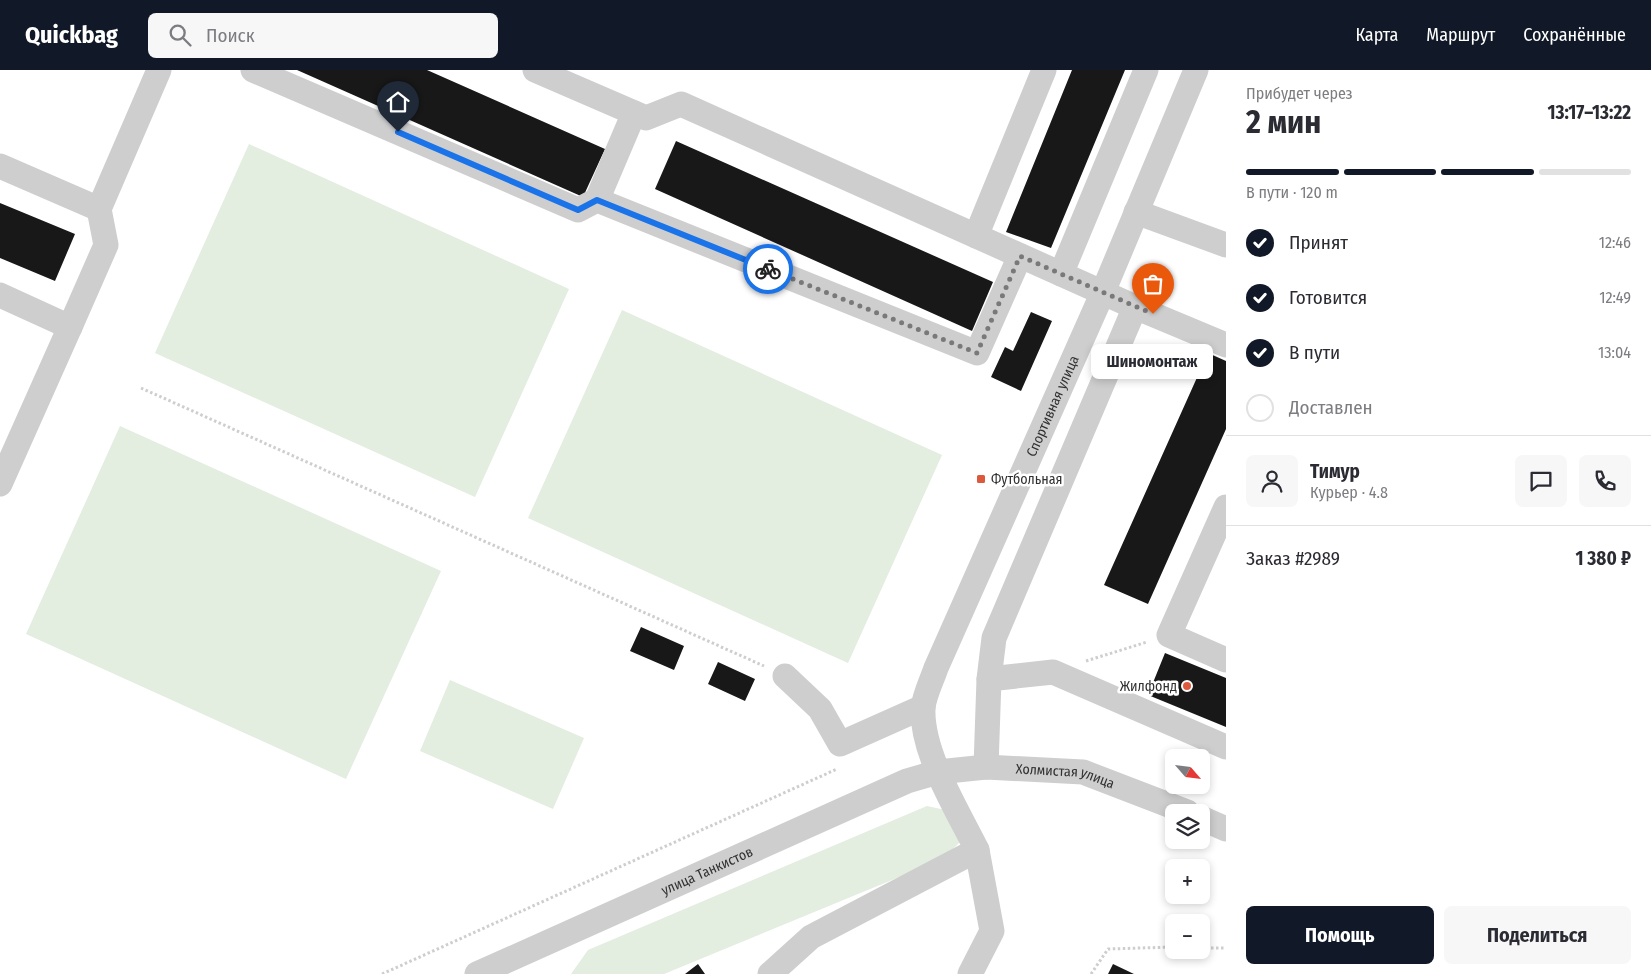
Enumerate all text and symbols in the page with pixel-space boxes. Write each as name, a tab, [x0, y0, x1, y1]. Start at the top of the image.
search box	[148, 13, 498, 58]
text: Quickbag	[25, 21, 118, 49]
icon: search	[166, 21, 194, 49]
text: Поиск	[206, 24, 255, 47]
text: Карта	[1355, 24, 1398, 46]
text: Маршрут	[1426, 24, 1495, 46]
text: Сохранённые	[1523, 24, 1626, 46]
pin	[377, 81, 419, 132]
text: Прибудет через	[1246, 84, 1353, 103]
icon: home	[384, 88, 412, 116]
text: 13:17–13:22	[1547, 101, 1631, 124]
text: 2 мин	[1246, 103, 1321, 141]
text: В пути · 120 m	[1246, 183, 1338, 202]
icon: check	[1246, 229, 1274, 257]
text: Принят	[1289, 231, 1348, 254]
text: 12:46	[1599, 233, 1631, 252]
courier	[743, 244, 793, 294]
icon: bike	[754, 255, 782, 283]
pin	[1132, 263, 1174, 314]
icon: bag	[1139, 270, 1167, 298]
icon: check	[1246, 284, 1274, 312]
text: Готовится	[1289, 286, 1367, 309]
text: 12:49	[1599, 288, 1631, 307]
icon: check	[1246, 339, 1274, 367]
text: В пути	[1289, 341, 1340, 364]
text: 13:04	[1598, 343, 1631, 362]
callout: Шиномонтаж	[1092, 344, 1214, 379]
text: Шиномонтаж	[1107, 352, 1197, 371]
street label: Спортивная улица	[1023, 353, 1083, 459]
text: Доставлен	[1289, 396, 1373, 419]
button: person	[1246, 455, 1298, 507]
button: chat	[1515, 455, 1567, 507]
button: phone	[1579, 455, 1631, 507]
text: Тимур	[1310, 460, 1360, 483]
place label: Футбольная	[991, 471, 1063, 488]
marker: Футбольная	[975, 473, 987, 485]
text: Курьер · 4.8	[1310, 483, 1388, 502]
text: Заказ #2989	[1246, 547, 1340, 570]
text: 1 380 ₽	[1575, 547, 1631, 570]
place label: Жилфонд	[1120, 678, 1177, 695]
marker: Жилфонд	[1181, 680, 1193, 692]
north arrow	[1165, 749, 1210, 794]
map controls	[1165, 749, 1210, 959]
street label: Холмистая улица	[1015, 761, 1117, 792]
button: layers	[1165, 804, 1210, 849]
street label: улица Танкистов	[659, 843, 755, 899]
button: +	[1165, 859, 1210, 904]
button: Помощь	[1246, 906, 1434, 964]
button: Поделиться	[1444, 906, 1631, 964]
button: −	[1165, 914, 1210, 959]

